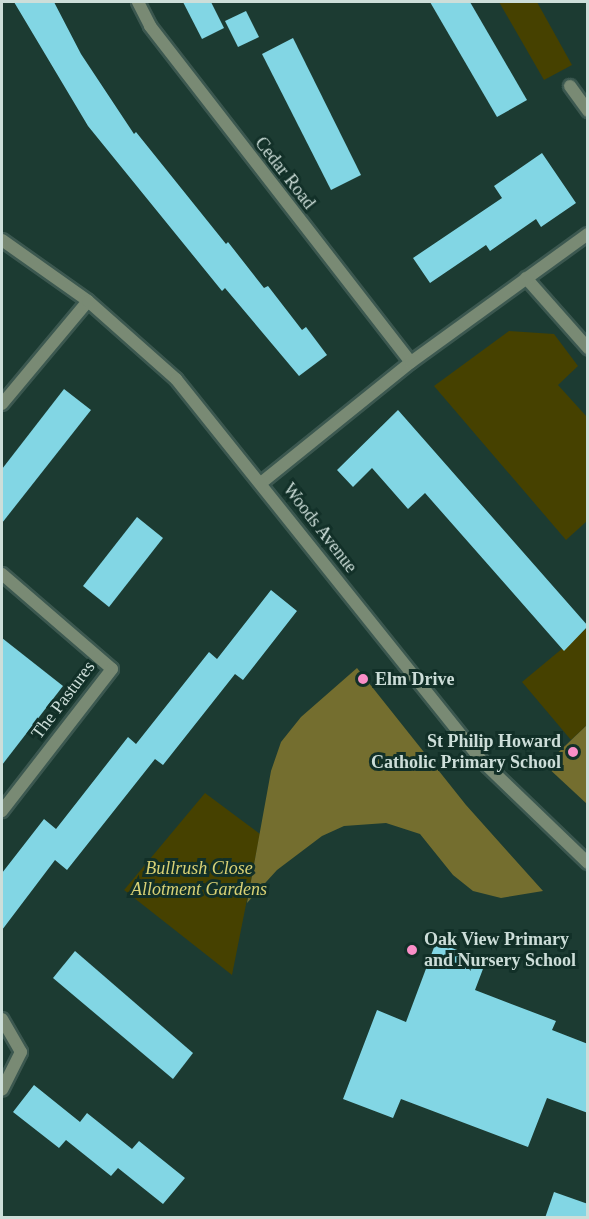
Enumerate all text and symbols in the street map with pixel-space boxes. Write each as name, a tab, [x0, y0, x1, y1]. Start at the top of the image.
street label: Cedar Road	[250, 133, 320, 213]
street label: Woods Avenue	[278, 479, 362, 577]
street label: The Pastures	[27, 657, 99, 743]
place label: Elm Drive	[375, 668, 454, 690]
marker: Elm Drive	[356, 672, 370, 686]
place label: St Philip Howard Catholic Primary School	[371, 731, 561, 774]
marker: St Philip Howard Catholic Primary School	[566, 745, 580, 759]
park label: Bullrush Close Allotment Gardens	[131, 858, 267, 900]
place label: Oak View Primary and Nursery School	[424, 929, 576, 972]
marker: Oak View Primary and Nursery School	[405, 943, 419, 957]

